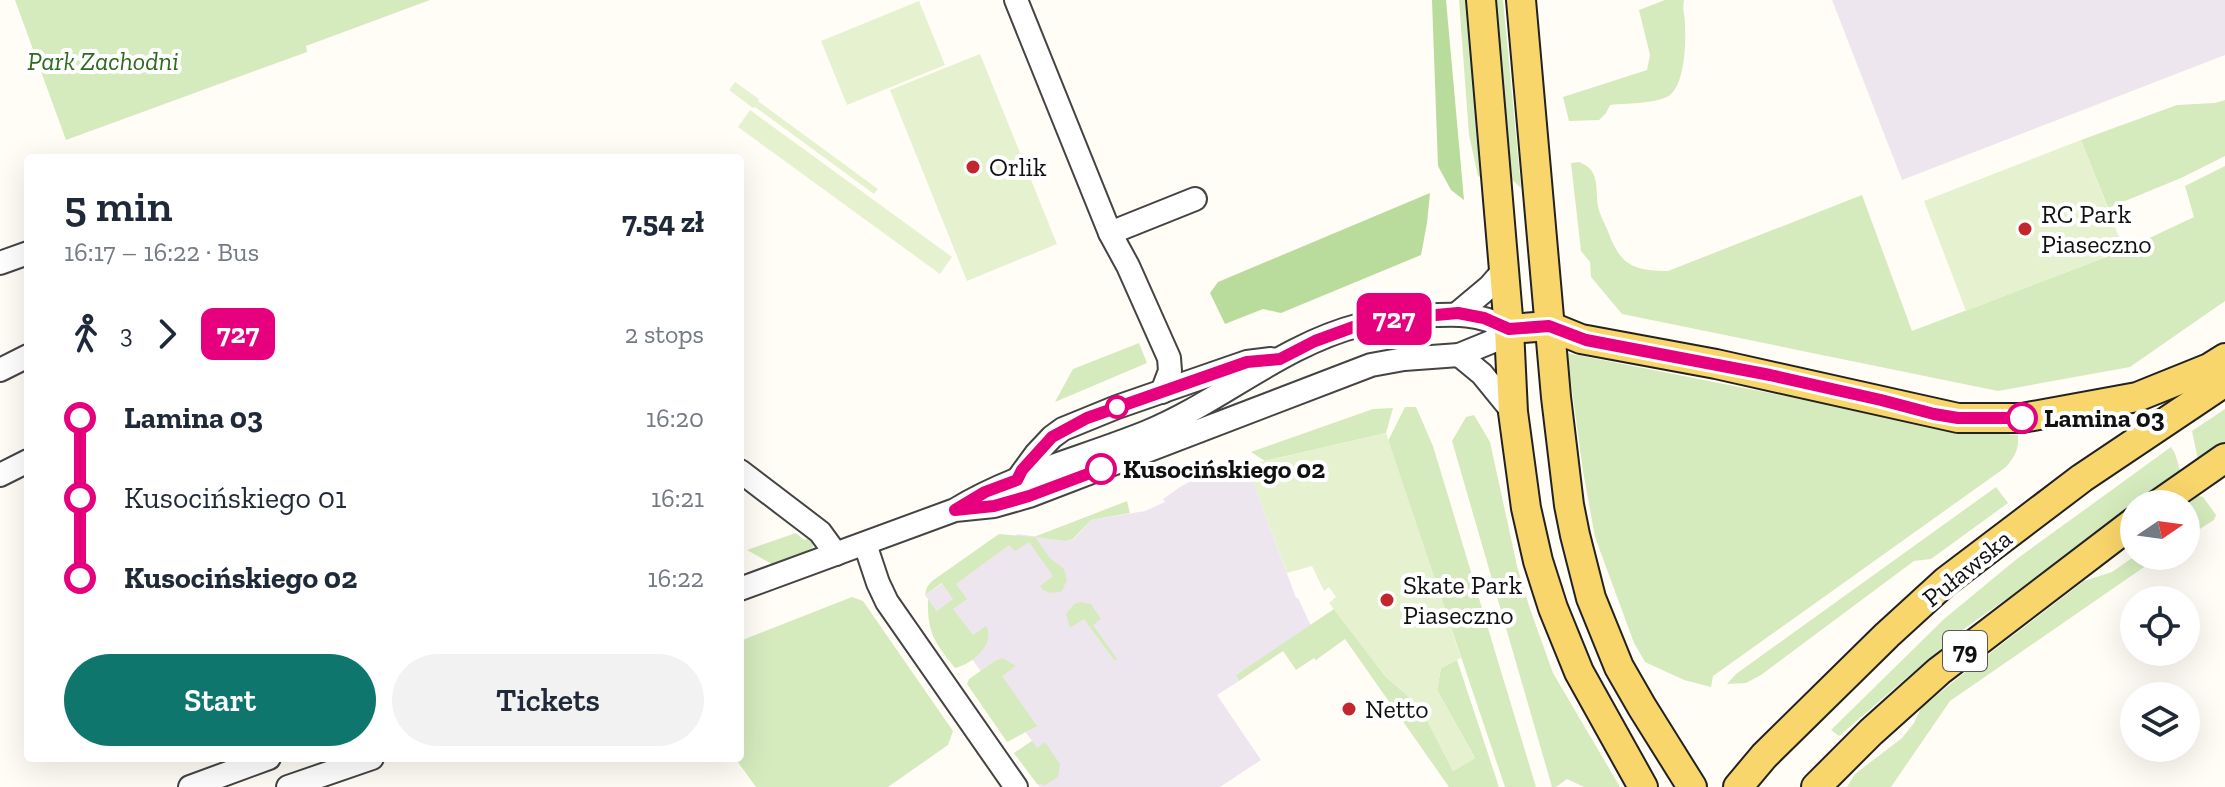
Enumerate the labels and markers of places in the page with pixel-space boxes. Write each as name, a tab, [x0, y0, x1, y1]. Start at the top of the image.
place label: Orlik	[989, 151, 1047, 183]
marker: Orlik	[964, 158, 982, 176]
place label: RC Park Piaseczno	[2041, 198, 2152, 260]
marker: RC Park Piaseczno	[2016, 220, 2034, 238]
unlabelled marker	[1106, 396, 1128, 418]
place label: Lamina 03	[2044, 402, 2165, 434]
marker: Lamina 03	[2007, 403, 2037, 433]
place label: Kusocińskiego 02	[1123, 453, 1325, 485]
marker: Kusocińskiego 02	[1086, 454, 1116, 484]
place label: Skate Park Piaseczno	[1403, 569, 1523, 631]
marker: Skate Park Piaseczno	[1378, 591, 1396, 609]
place label: Netto	[1365, 693, 1428, 725]
marker: Netto	[1340, 700, 1358, 718]

